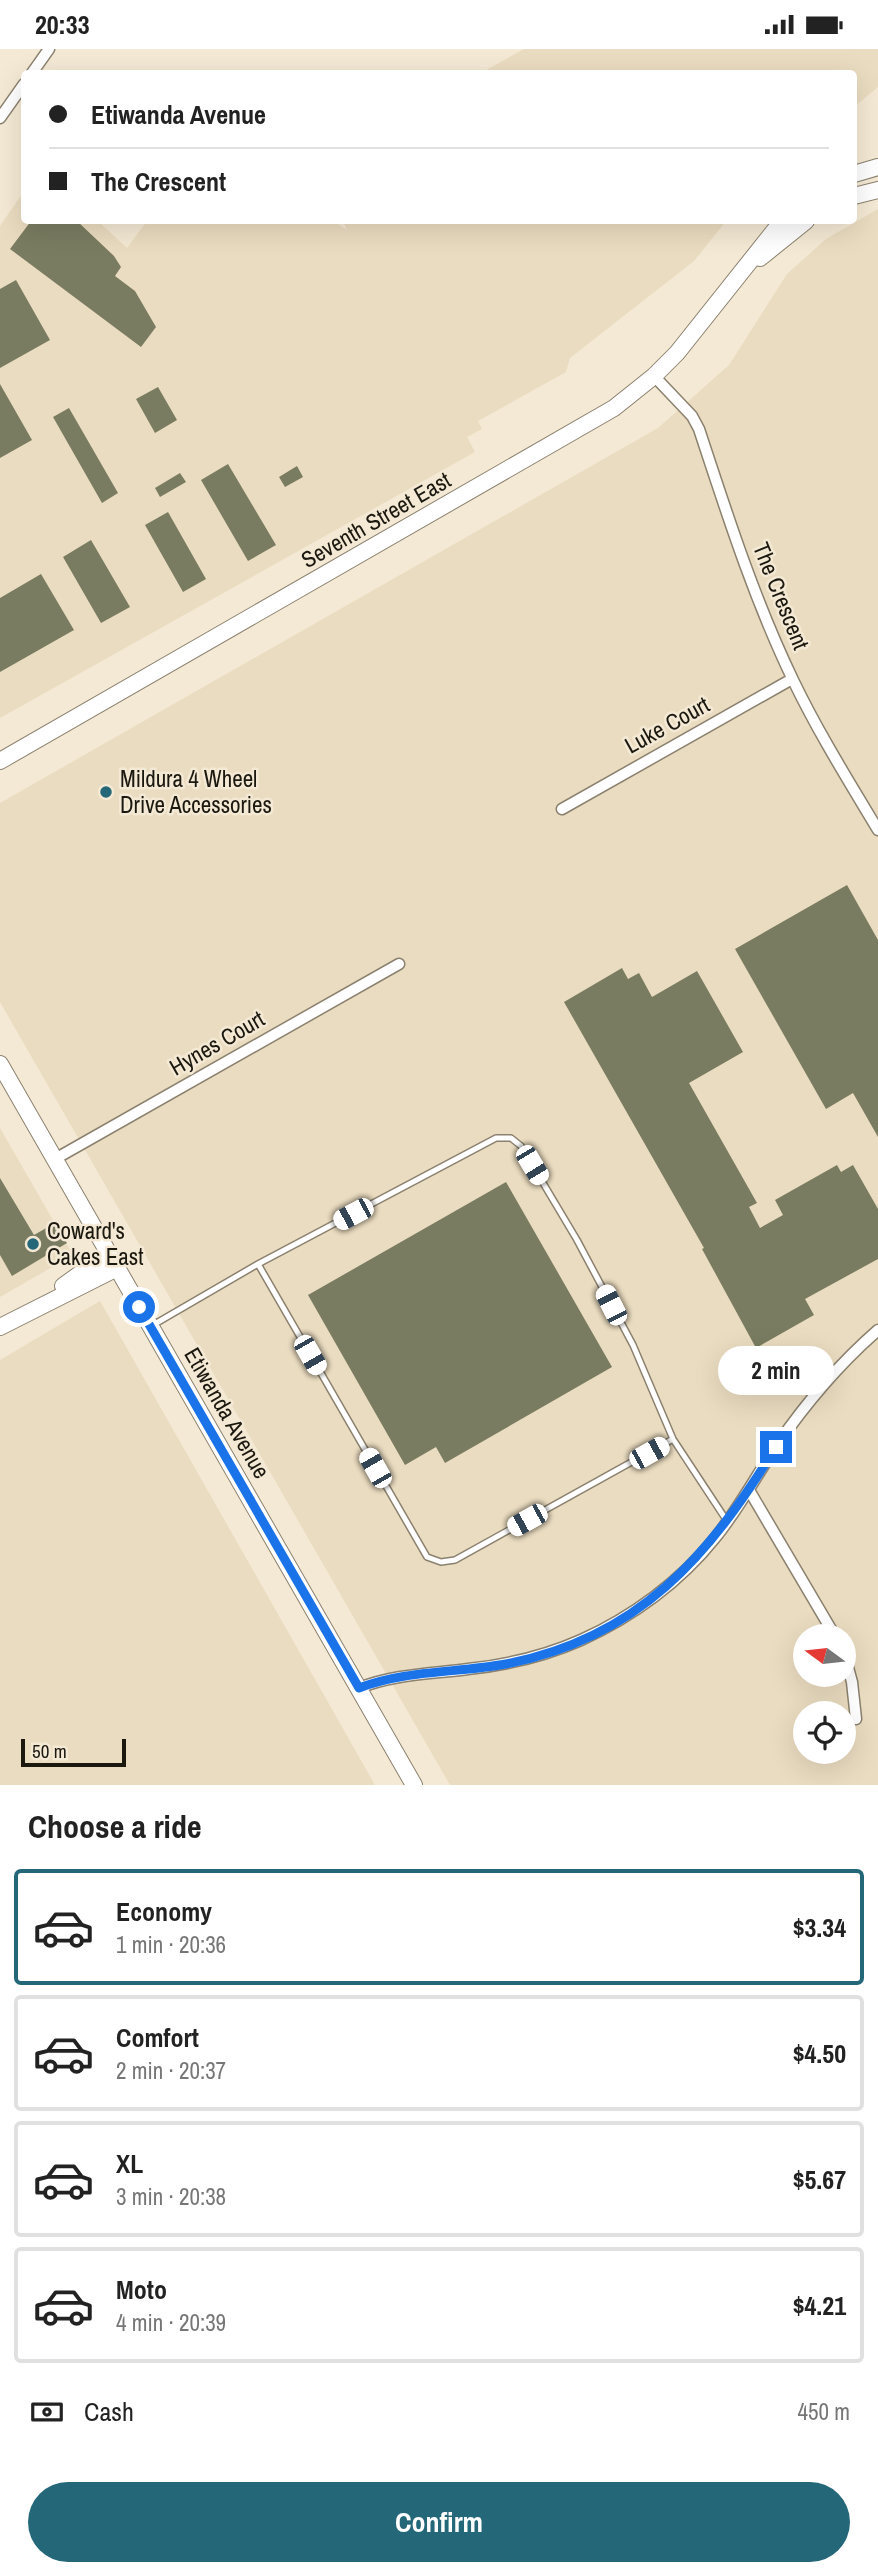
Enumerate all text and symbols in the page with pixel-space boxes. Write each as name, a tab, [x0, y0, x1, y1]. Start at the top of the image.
text: 20:33	[35, 7, 90, 42]
text: Etiwanda Avenue	[91, 97, 266, 132]
text: The Crescent	[91, 164, 226, 199]
street label: Seventh Street East	[295, 464, 456, 575]
street label: The Crescent	[746, 538, 817, 654]
street label: Luke Court	[619, 689, 715, 760]
place label: Mildura 4 Wheel Drive Accessories	[120, 763, 272, 820]
marker: Mildura 4 Wheel Drive Accessories	[98, 784, 114, 800]
street label: Hynes Court	[164, 1003, 270, 1082]
car	[513, 1142, 552, 1188]
car	[330, 1195, 377, 1233]
place label: Coward's Cakes East	[47, 1215, 143, 1272]
marker: Coward's Cakes East	[25, 1236, 41, 1252]
car	[593, 1282, 630, 1328]
route start	[123, 1291, 155, 1323]
car	[291, 1332, 330, 1378]
street label: Etiwanda Avenue	[177, 1342, 277, 1484]
callout: 2 min	[718, 1345, 834, 1395]
text: 2 min	[751, 1355, 801, 1386]
route end	[760, 1431, 792, 1463]
car	[626, 1434, 673, 1472]
car	[356, 1445, 395, 1491]
car	[504, 1501, 551, 1539]
north arrow	[793, 1624, 856, 1687]
map controls	[793, 1624, 856, 1764]
button: locate	[793, 1701, 856, 1764]
scale bar	[21, 1736, 126, 1768]
text: 50 m	[32, 1738, 67, 1764]
text: Choose a ride	[28, 1805, 202, 1848]
text: Economy	[116, 1894, 212, 1929]
icon: car	[32, 1896, 95, 1959]
text: $3.34	[793, 1910, 846, 1945]
text: 1 min · 20:36	[116, 1929, 226, 1960]
text: Comfort	[116, 2020, 199, 2055]
icon: car	[32, 2022, 95, 2085]
text: $4.50	[793, 2036, 846, 2071]
text: 2 min · 20:37	[116, 2055, 226, 2086]
text: XL	[116, 2146, 143, 2181]
icon: car	[32, 2148, 95, 2211]
text: $5.67	[793, 2162, 846, 2197]
text: 3 min · 20:38	[116, 2181, 226, 2212]
text: Moto	[116, 2272, 167, 2307]
icon: car	[32, 2274, 95, 2337]
text: $4.21	[793, 2288, 846, 2323]
text: 4 min · 20:39	[116, 2307, 226, 2338]
icon: cash	[28, 2393, 66, 2431]
text: Cash	[84, 2394, 134, 2429]
text: 450 m	[798, 2396, 850, 2427]
button: Confirm	[28, 2482, 850, 2562]

